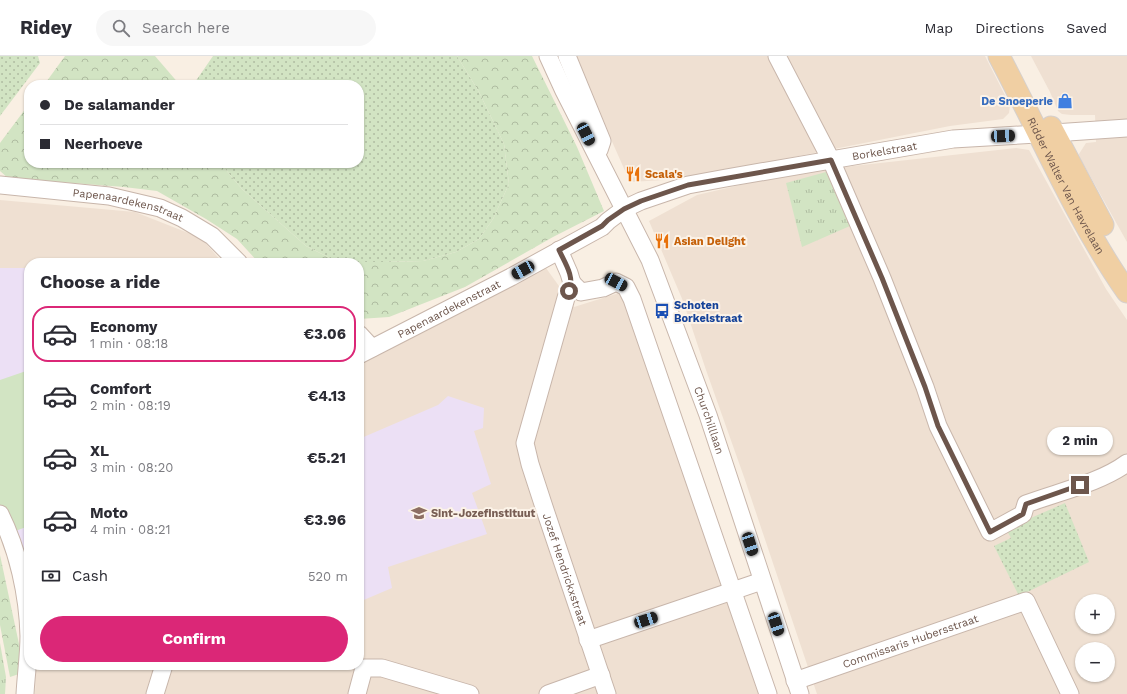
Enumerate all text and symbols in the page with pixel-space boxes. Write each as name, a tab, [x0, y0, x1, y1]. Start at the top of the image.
search box	[96, 10, 376, 46]
text: Ridey	[20, 16, 72, 39]
icon: search	[110, 17, 132, 39]
text: Search here	[142, 19, 230, 37]
text: Map	[925, 20, 953, 36]
text: Directions	[975, 20, 1044, 36]
text: Saved	[1066, 20, 1107, 36]
shop icon: De Snoeperie	[1056, 92, 1074, 110]
place label: De Snoeperie	[981, 95, 1053, 108]
text: De salamander	[64, 96, 175, 114]
street label: Ridder Walter Van Havrelaan	[1024, 115, 1107, 257]
car	[575, 121, 597, 147]
car	[991, 129, 1015, 143]
text: Neerhoeve	[64, 135, 143, 153]
street label: Borkelstraat	[851, 139, 918, 163]
restaurant icon: Scala's	[624, 165, 642, 183]
place label: Scala's	[645, 168, 683, 181]
street label: Papenaardekenstraat	[72, 186, 186, 225]
restaurant icon: Asian Delight	[653, 232, 671, 250]
place label: Asian Delight	[674, 235, 746, 248]
car	[510, 259, 536, 281]
text: Choose a ride	[40, 271, 160, 292]
car	[603, 271, 629, 293]
street label: Papenaardekenstraat	[395, 277, 503, 341]
route start	[560, 282, 578, 300]
place label: Schoten Borkelstraat	[674, 299, 742, 325]
bus stop icon: Schoten Borkelstraat	[653, 302, 671, 320]
icon: car	[42, 316, 78, 352]
text: Economy	[90, 318, 157, 336]
text: €3.06	[303, 325, 346, 343]
text: 1 min · 08:18	[90, 336, 168, 351]
icon: car	[42, 378, 78, 414]
text: Comfort	[90, 380, 151, 398]
street label: Churchilllaan	[691, 385, 726, 456]
text: €4.13	[308, 387, 346, 405]
text: 2 min · 08:19	[90, 398, 171, 413]
callout: 2 min	[1047, 427, 1113, 455]
text: 2 min	[1062, 433, 1098, 448]
icon: car	[42, 440, 78, 476]
text: XL	[90, 442, 109, 460]
text: €5.21	[307, 449, 346, 467]
text: 3 min · 08:20	[90, 460, 173, 475]
route end	[1071, 476, 1089, 494]
icon: car	[42, 502, 78, 538]
text: Moto	[90, 504, 128, 522]
school or university icon: Sint-Jozefinstituut	[410, 504, 428, 522]
place label: Sint-Jozefinstituut	[431, 507, 536, 520]
text: €3.96	[304, 511, 346, 529]
street label: Jozef Hendrickxstraat	[540, 512, 590, 628]
text: 4 min · 08:21	[90, 522, 171, 537]
car	[741, 531, 759, 557]
icon: cash	[40, 565, 62, 587]
text: Cash	[72, 567, 108, 585]
text: 520 m	[308, 569, 348, 584]
map controls	[1075, 594, 1115, 682]
button: +	[1075, 594, 1115, 634]
car	[633, 611, 659, 629]
car	[767, 611, 785, 637]
street label: Commissaris Hubersstraat	[841, 612, 980, 671]
button: Confirm	[40, 616, 348, 662]
button: −	[1075, 642, 1115, 682]

